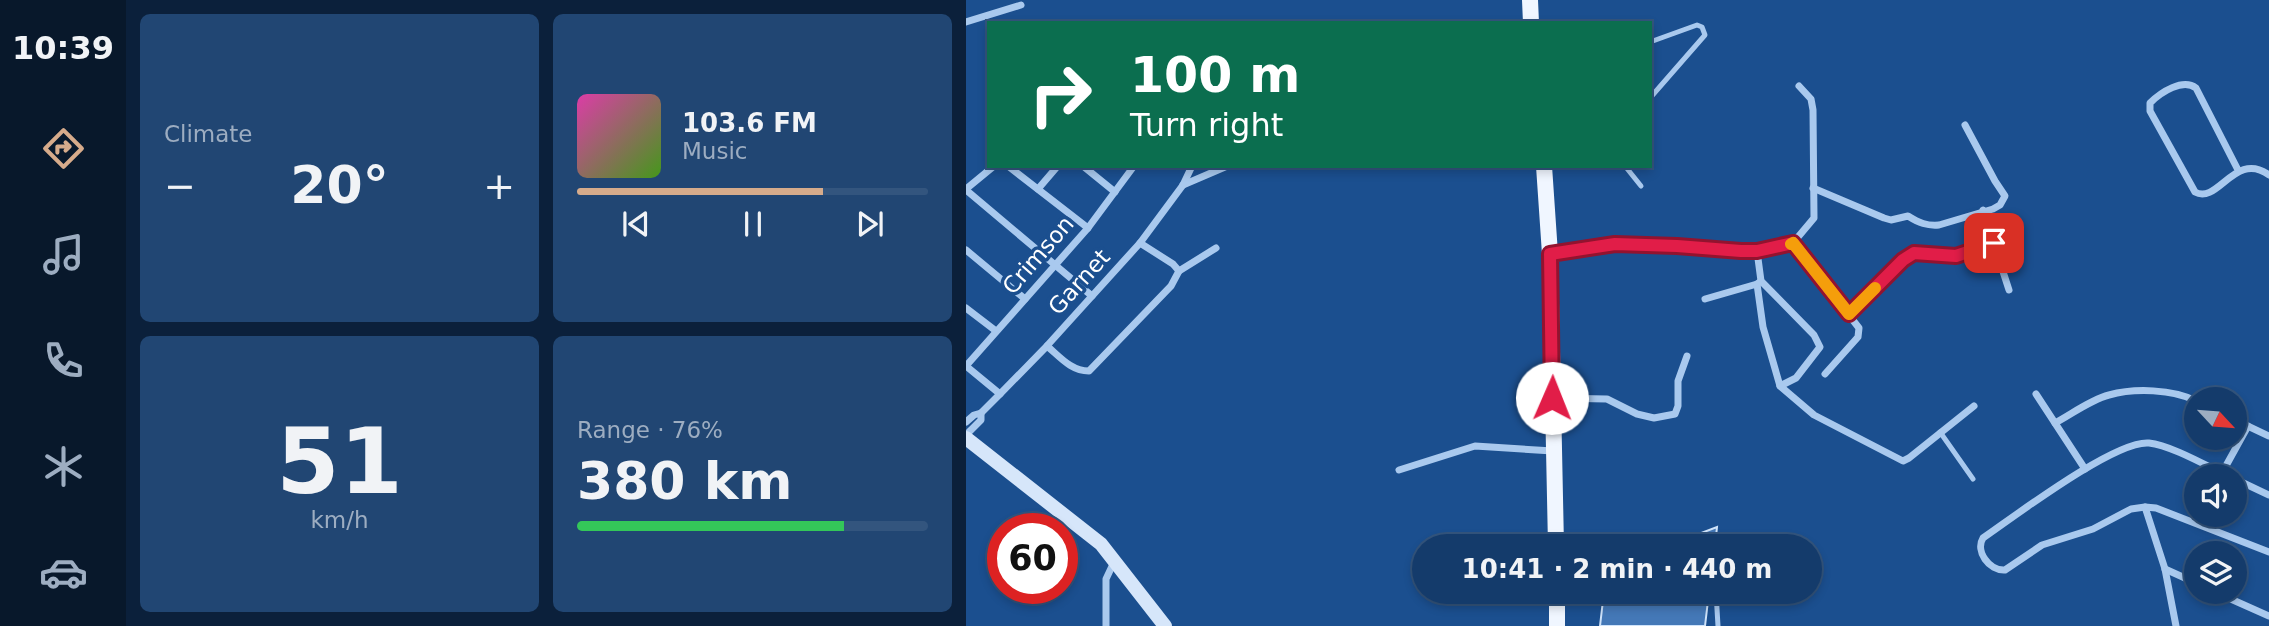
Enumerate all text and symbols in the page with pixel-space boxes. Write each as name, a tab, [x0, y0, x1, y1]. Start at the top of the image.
text: 10:39	[12, 29, 114, 67]
text: 100 m	[1130, 47, 1300, 104]
icon: right	[1015, 49, 1106, 140]
text: Turn right	[1130, 106, 1283, 144]
text: 103.6 FM	[682, 108, 817, 138]
text: Climate	[164, 121, 253, 147]
icon: directions	[39, 124, 88, 173]
text: Music	[682, 138, 747, 164]
text: 20°	[290, 155, 389, 215]
text: −	[164, 164, 196, 208]
text: +	[483, 164, 515, 208]
icon: previous	[617, 205, 655, 243]
icon: pause	[734, 205, 772, 243]
icon: next	[851, 205, 889, 243]
street label: Crimson	[997, 211, 1079, 299]
pin	[1964, 213, 2024, 273]
icon: arrive	[1975, 224, 2013, 262]
icon: music	[39, 230, 88, 279]
street label: Garnet	[1043, 244, 1115, 320]
icon: phone	[39, 336, 88, 385]
position arrow	[1515, 361, 1589, 435]
north arrow	[2184, 387, 2247, 450]
map controls	[2184, 387, 2247, 604]
text: 51	[276, 409, 403, 514]
text: Range · 76%	[577, 417, 723, 443]
icon: climate	[39, 442, 88, 491]
text: 380 km	[577, 451, 792, 511]
button: sound	[2184, 464, 2247, 527]
text: km/h	[310, 507, 369, 533]
speed limit sign: 60	[987, 513, 1078, 604]
button: layers	[2184, 541, 2247, 604]
icon: car	[39, 548, 88, 597]
text: 10:41 · 2 min · 440 m	[1462, 554, 1772, 584]

